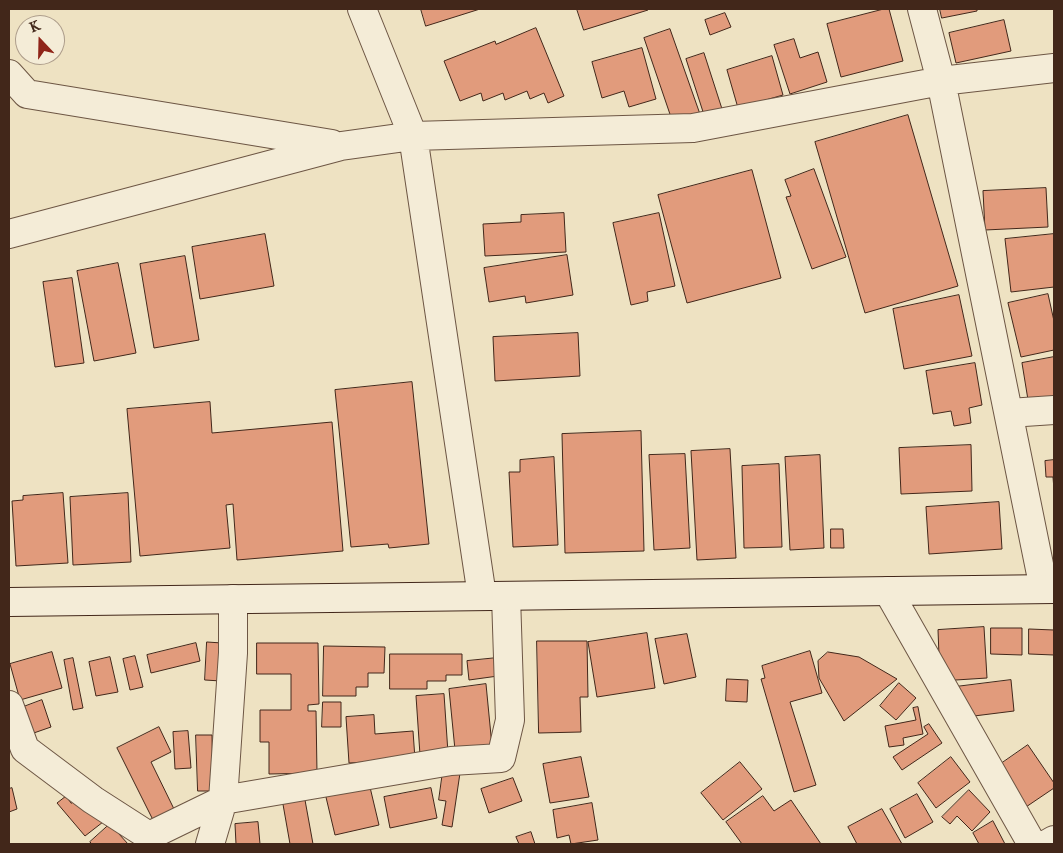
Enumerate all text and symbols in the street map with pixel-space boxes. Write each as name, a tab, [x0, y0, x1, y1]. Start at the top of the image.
north arrow	[15, 15, 65, 65]
text: K	[27, 17, 42, 36]

